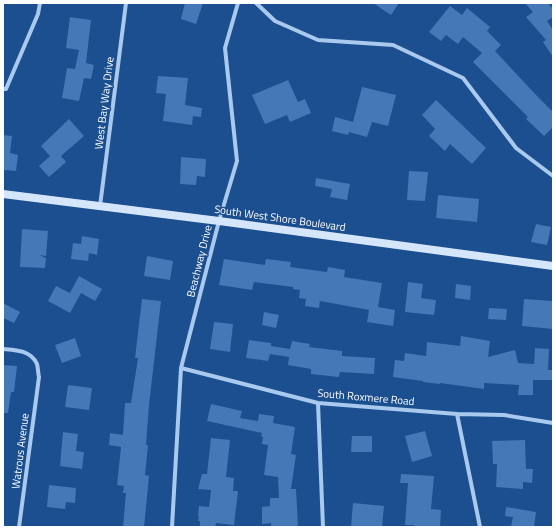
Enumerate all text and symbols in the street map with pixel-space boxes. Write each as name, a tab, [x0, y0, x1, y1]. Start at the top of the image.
street label: West Bay Way Drive	[90, 55, 118, 150]
street label: South West Shore Boulevard	[213, 201, 347, 235]
street label: Beachway Drive	[182, 223, 216, 299]
street label: South Roxmere Road	[317, 385, 415, 409]
street label: Watrous Avenue	[7, 412, 33, 490]

